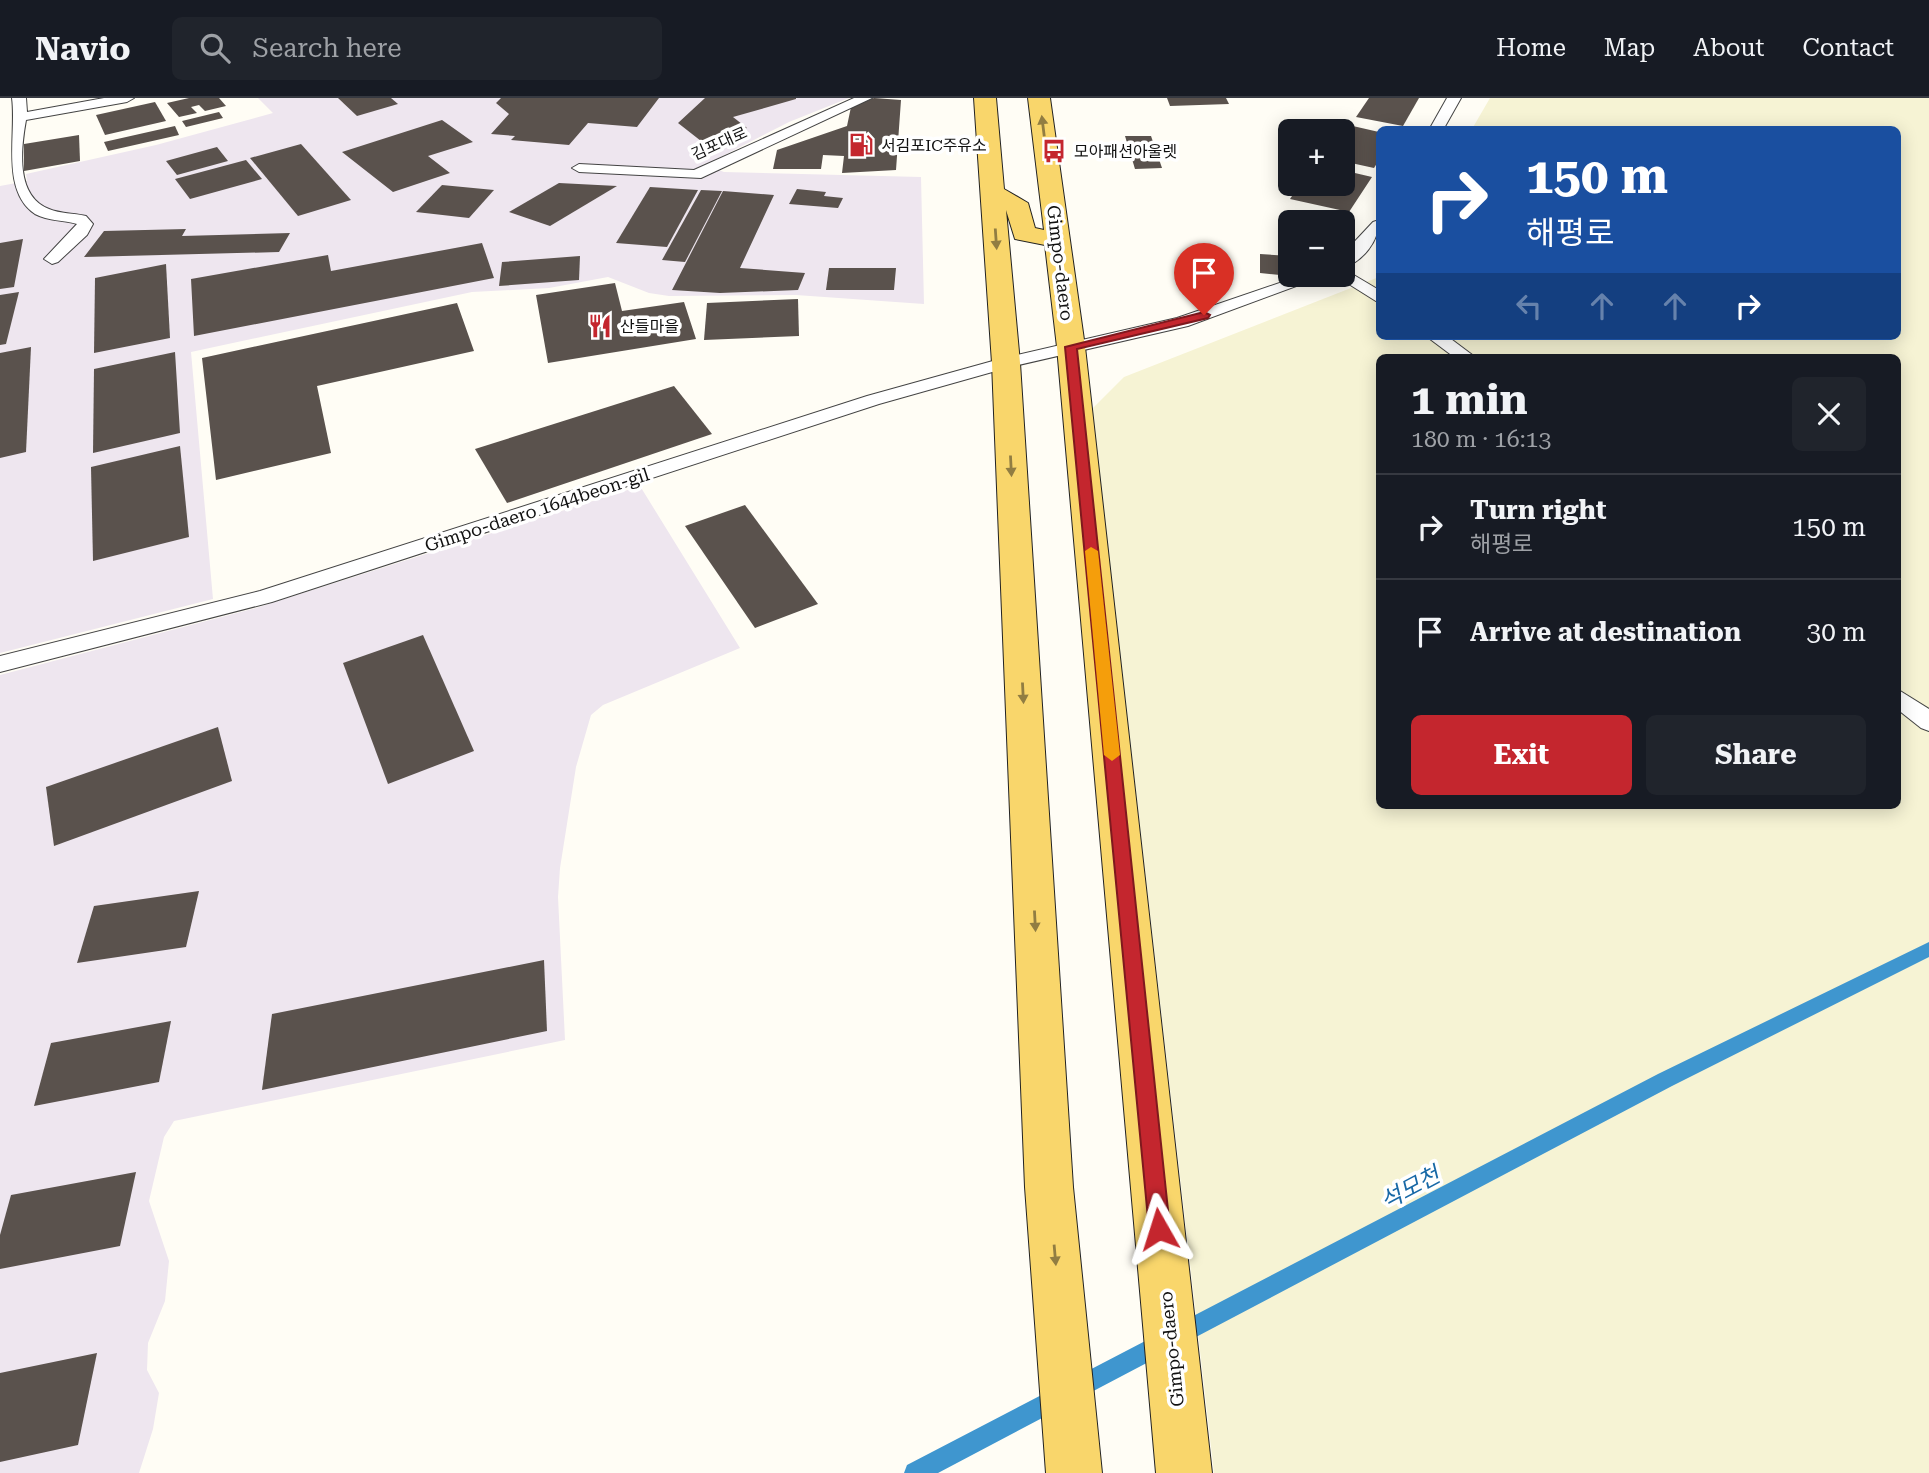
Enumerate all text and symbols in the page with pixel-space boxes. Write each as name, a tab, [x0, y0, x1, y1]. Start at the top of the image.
search box	[172, 17, 662, 80]
text: Navio	[35, 29, 130, 68]
icon: search	[196, 29, 234, 67]
text: Search here	[252, 33, 401, 63]
text: Home	[1496, 34, 1566, 62]
text: Map	[1604, 34, 1655, 62]
text: About	[1693, 34, 1764, 62]
text: Contact	[1802, 34, 1894, 62]
one-way arrow	[1037, 115, 1048, 137]
map controls	[1278, 119, 1355, 287]
button: +	[1278, 119, 1355, 196]
street label: 김포대로	[688, 123, 750, 164]
fuel station icon: 서김포IC주유소	[847, 131, 875, 159]
place label: 서김포IC주유소	[881, 136, 987, 155]
bus stop icon: 모아패션아울렛	[1040, 137, 1068, 165]
place label: 모아패션아울렛	[1074, 142, 1177, 161]
text: 150 m	[1526, 148, 1668, 205]
icon: right	[1411, 154, 1502, 245]
street label: Gimpo-daero	[1043, 204, 1078, 322]
button: −	[1278, 210, 1355, 287]
text: 해평로	[1526, 214, 1614, 252]
one-way arrow	[991, 229, 1002, 251]
pin	[1174, 243, 1234, 315]
icon: arrive	[1185, 254, 1223, 292]
icon: left	[1510, 287, 1548, 325]
icon: ahead	[1583, 287, 1621, 325]
icon: ahead	[1656, 287, 1694, 325]
icon: right	[1729, 287, 1767, 325]
restaurant icon: 산들마을	[586, 312, 614, 340]
place label: 산들마을	[620, 317, 679, 336]
text: 1 min	[1411, 375, 1528, 424]
button: close	[1792, 377, 1866, 451]
text: 180 m · 16:13	[1411, 426, 1551, 453]
one-way arrow	[1006, 456, 1017, 478]
street label: Gimpo-daero 1644beon-gil	[422, 463, 652, 556]
text: Turn right	[1470, 495, 1606, 525]
icon: right	[1411, 508, 1449, 546]
text: 150 m	[1792, 512, 1866, 542]
text: 해평로	[1470, 531, 1533, 558]
icon: arrive	[1411, 613, 1449, 651]
text: Arrive at destination	[1470, 617, 1741, 647]
text: 30 m	[1807, 617, 1866, 647]
one-way arrow	[1018, 683, 1029, 705]
button: Exit	[1411, 715, 1632, 795]
button: Share	[1646, 715, 1866, 795]
one-way arrow	[1030, 910, 1041, 932]
water label: 석모천	[1376, 1160, 1447, 1215]
position arrow	[1122, 1192, 1196, 1266]
one-way arrow	[1050, 1244, 1061, 1266]
street label: Gimpo-daero	[1155, 1290, 1188, 1408]

